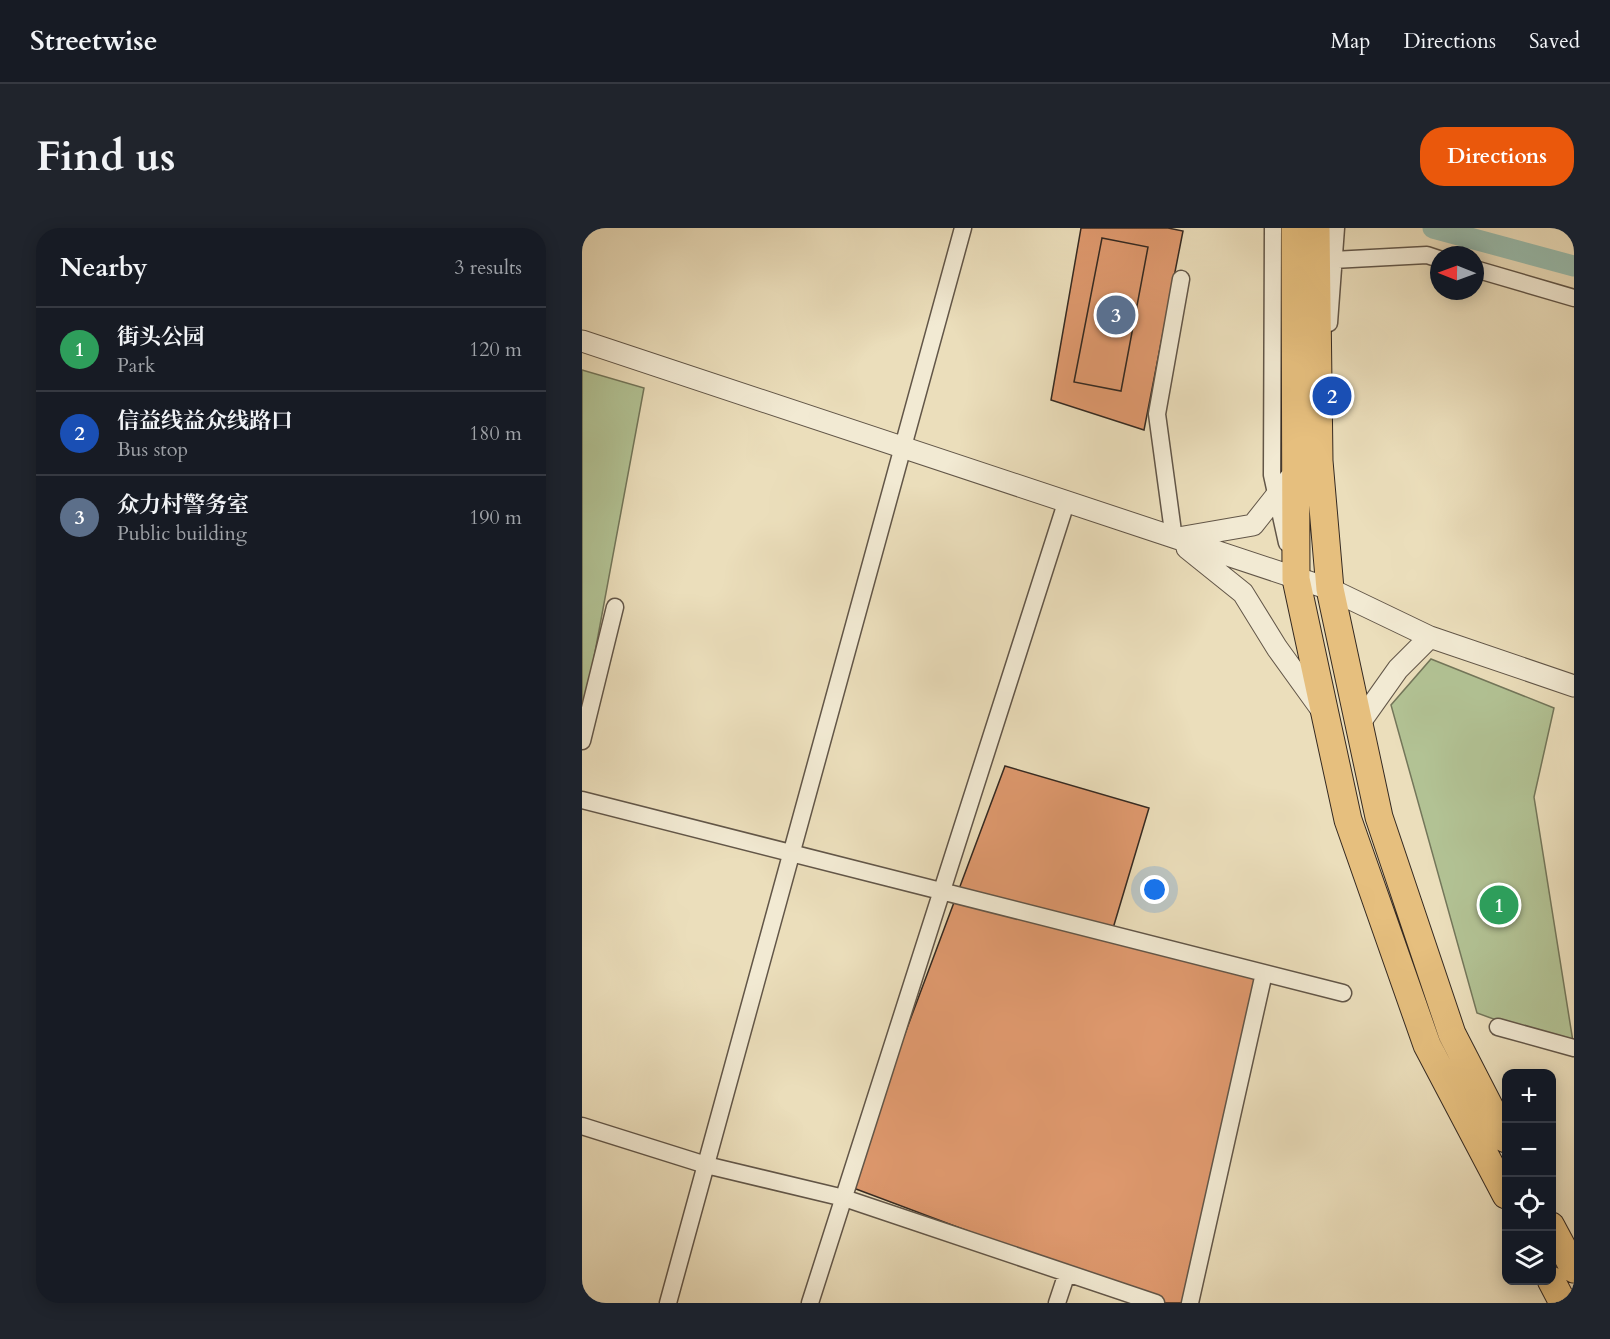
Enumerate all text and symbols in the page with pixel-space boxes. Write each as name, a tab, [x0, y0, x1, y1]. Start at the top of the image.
text: Streetwise	[30, 22, 158, 60]
text: Map	[1330, 27, 1370, 56]
text: Directions	[1403, 27, 1496, 56]
text: Saved	[1529, 27, 1580, 56]
button: Directions	[1420, 127, 1574, 186]
text: Find us	[36, 128, 176, 185]
north arrow	[1430, 246, 1484, 300]
text: Nearby	[60, 250, 148, 285]
text: 3 results	[454, 254, 522, 281]
pin: 3	[1096, 292, 1136, 338]
text: 街头公园	[117, 322, 205, 352]
text: 1	[74, 336, 85, 363]
text: 120 m	[469, 336, 522, 363]
text: Park	[117, 352, 155, 379]
pin: 2	[1312, 374, 1352, 418]
text: 信益线益众线路口	[117, 406, 293, 436]
text: 2	[74, 420, 85, 447]
text: 180 m	[469, 420, 522, 447]
text: Bus stop	[117, 436, 188, 463]
text: 众力村警务室	[117, 490, 249, 520]
text: 3	[74, 504, 85, 531]
text: 190 m	[469, 504, 522, 531]
text: Public building	[117, 520, 247, 547]
your location	[1140, 875, 1169, 904]
pin: 1	[1480, 882, 1518, 928]
map controls	[1502, 1069, 1556, 1285]
button: +	[1502, 1069, 1556, 1123]
button: −	[1502, 1123, 1556, 1177]
button: locate	[1502, 1177, 1556, 1231]
button: layers	[1502, 1231, 1556, 1285]

